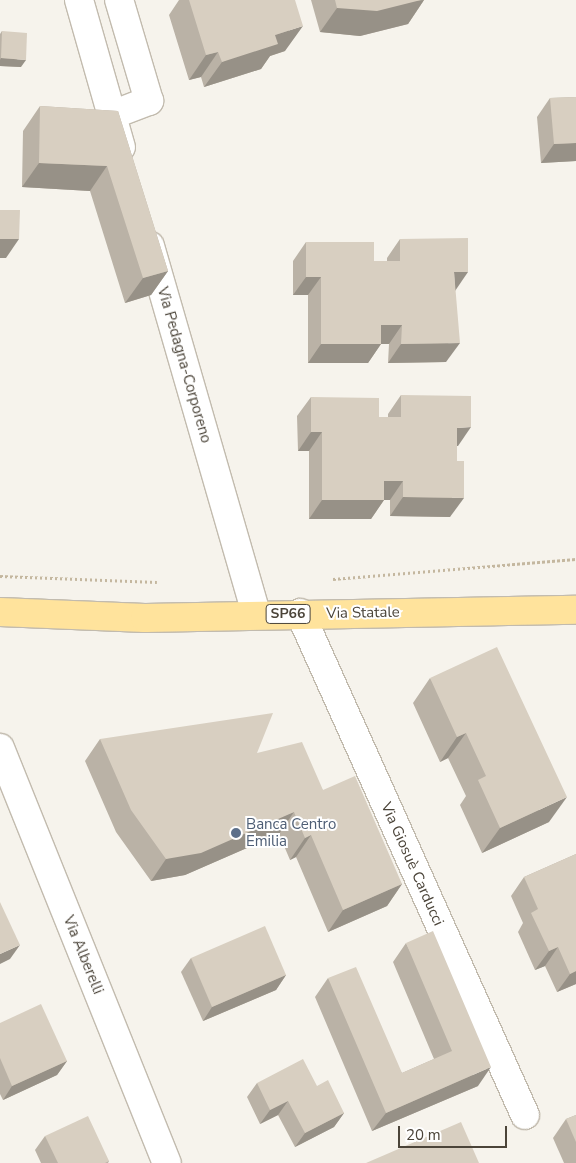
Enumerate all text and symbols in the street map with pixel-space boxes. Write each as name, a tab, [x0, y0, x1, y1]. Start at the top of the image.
street label: Via Pedagna-Corporeno	[153, 285, 215, 445]
road number: SP66	[266, 602, 310, 626]
street label: Via Statale	[326, 603, 400, 623]
street label: Via Giosuè Carducci	[377, 799, 447, 929]
place label: Banca Centro Emilia	[246, 815, 336, 850]
marker: Banca Centro Emilia	[230, 827, 242, 839]
street label: Via Alberelli	[59, 913, 107, 997]
scale bar	[401, 1116, 510, 1148]
text: 20 m	[406, 1125, 441, 1145]

